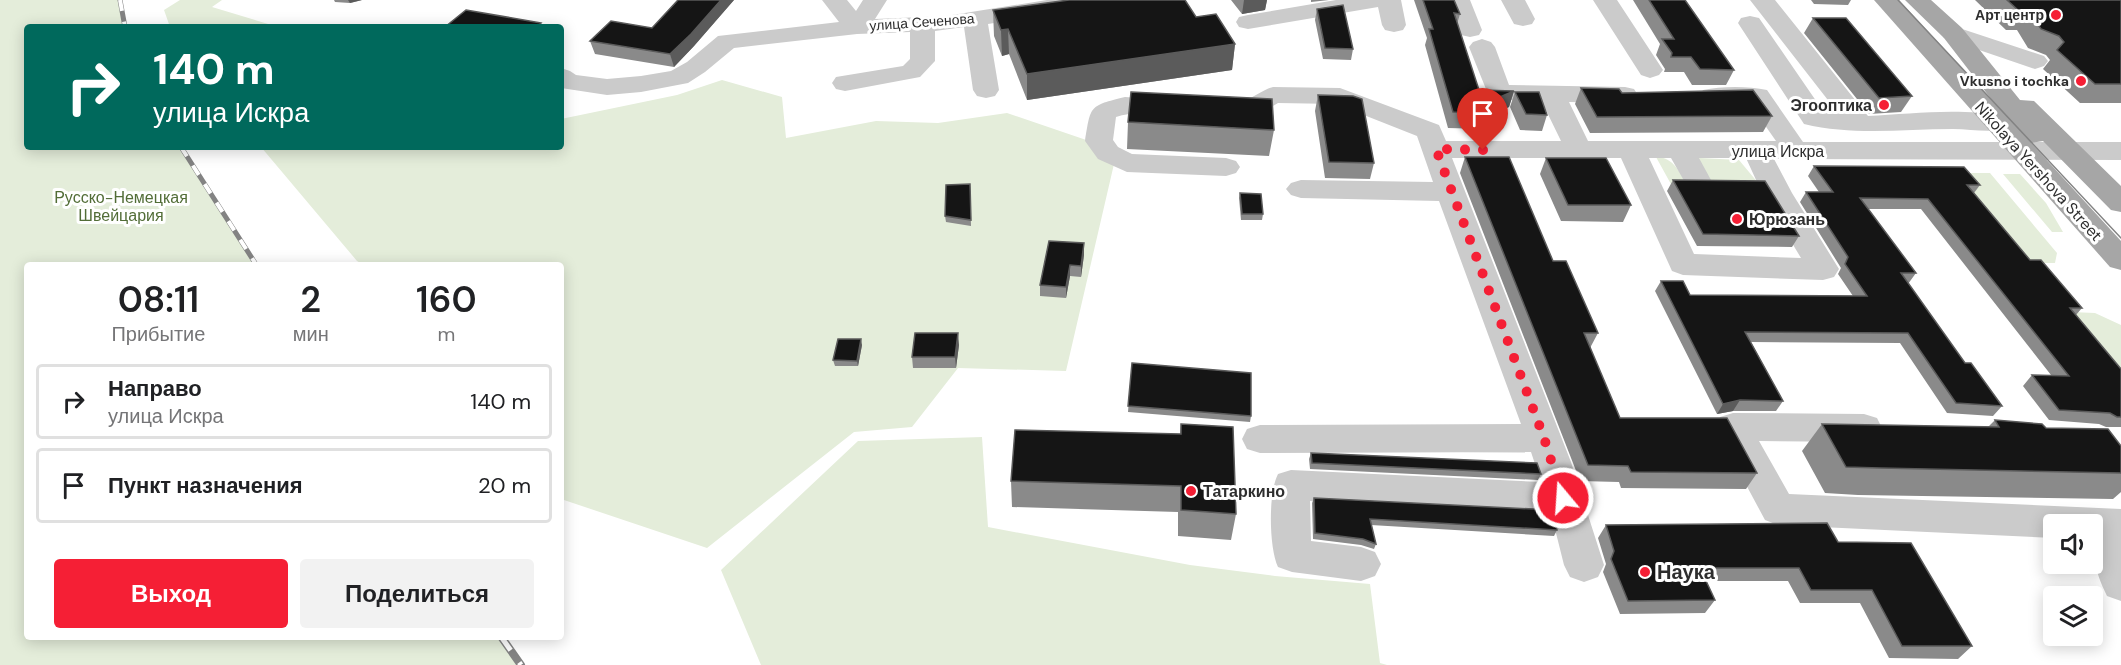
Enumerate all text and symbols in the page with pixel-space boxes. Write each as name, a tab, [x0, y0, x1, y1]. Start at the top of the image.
place label: Арт центр	[1975, 6, 2044, 24]
marker: Арт центр	[2049, 8, 2063, 22]
street label: улица Сеченова	[869, 9, 975, 35]
text: 140 m	[153, 42, 275, 97]
icon: right	[54, 48, 132, 126]
place label: Vkusno i tochka	[1960, 72, 2069, 90]
marker: Vkusno i tochka	[2074, 74, 2088, 88]
pin	[1457, 88, 1508, 150]
text: улица Искра	[153, 95, 309, 130]
place label: Эгооптика	[1790, 95, 1872, 116]
icon: arrive	[1466, 97, 1499, 130]
street label: Nikolaya Yershova Street	[1970, 97, 2107, 246]
marker: Эгооптика	[1877, 98, 1891, 112]
street label: улица Искра	[1732, 141, 1824, 162]
park label: Русско-Немецкая Швейцария	[54, 187, 188, 226]
place label: Юрюзань	[1749, 209, 1825, 230]
marker: Юрюзань	[1730, 212, 1744, 226]
text: 08:11	[118, 276, 199, 323]
text: 2	[300, 276, 321, 323]
text: 160	[416, 276, 477, 323]
text: Прибытие	[111, 321, 205, 347]
text: мин	[293, 321, 329, 347]
text: m	[437, 321, 455, 347]
text: Направо	[108, 374, 202, 403]
icon: right	[57, 385, 90, 418]
text: 140 m	[470, 387, 531, 416]
text: улица Искра	[108, 403, 224, 429]
position arrow	[1531, 466, 1595, 530]
icon: arrive	[57, 469, 90, 502]
text: Пункт назначения	[108, 471, 303, 500]
text: 20 m	[478, 471, 531, 500]
place label: Татаркино	[1203, 481, 1285, 502]
marker: Татаркино	[1184, 484, 1198, 498]
map controls	[2043, 514, 2103, 646]
button: sound	[2043, 514, 2103, 574]
button: Выход	[54, 559, 288, 628]
button: Поделиться	[300, 559, 534, 628]
place label: Наука	[1657, 559, 1716, 585]
marker: Наука	[1638, 565, 1652, 579]
button: layers	[2043, 586, 2103, 646]

